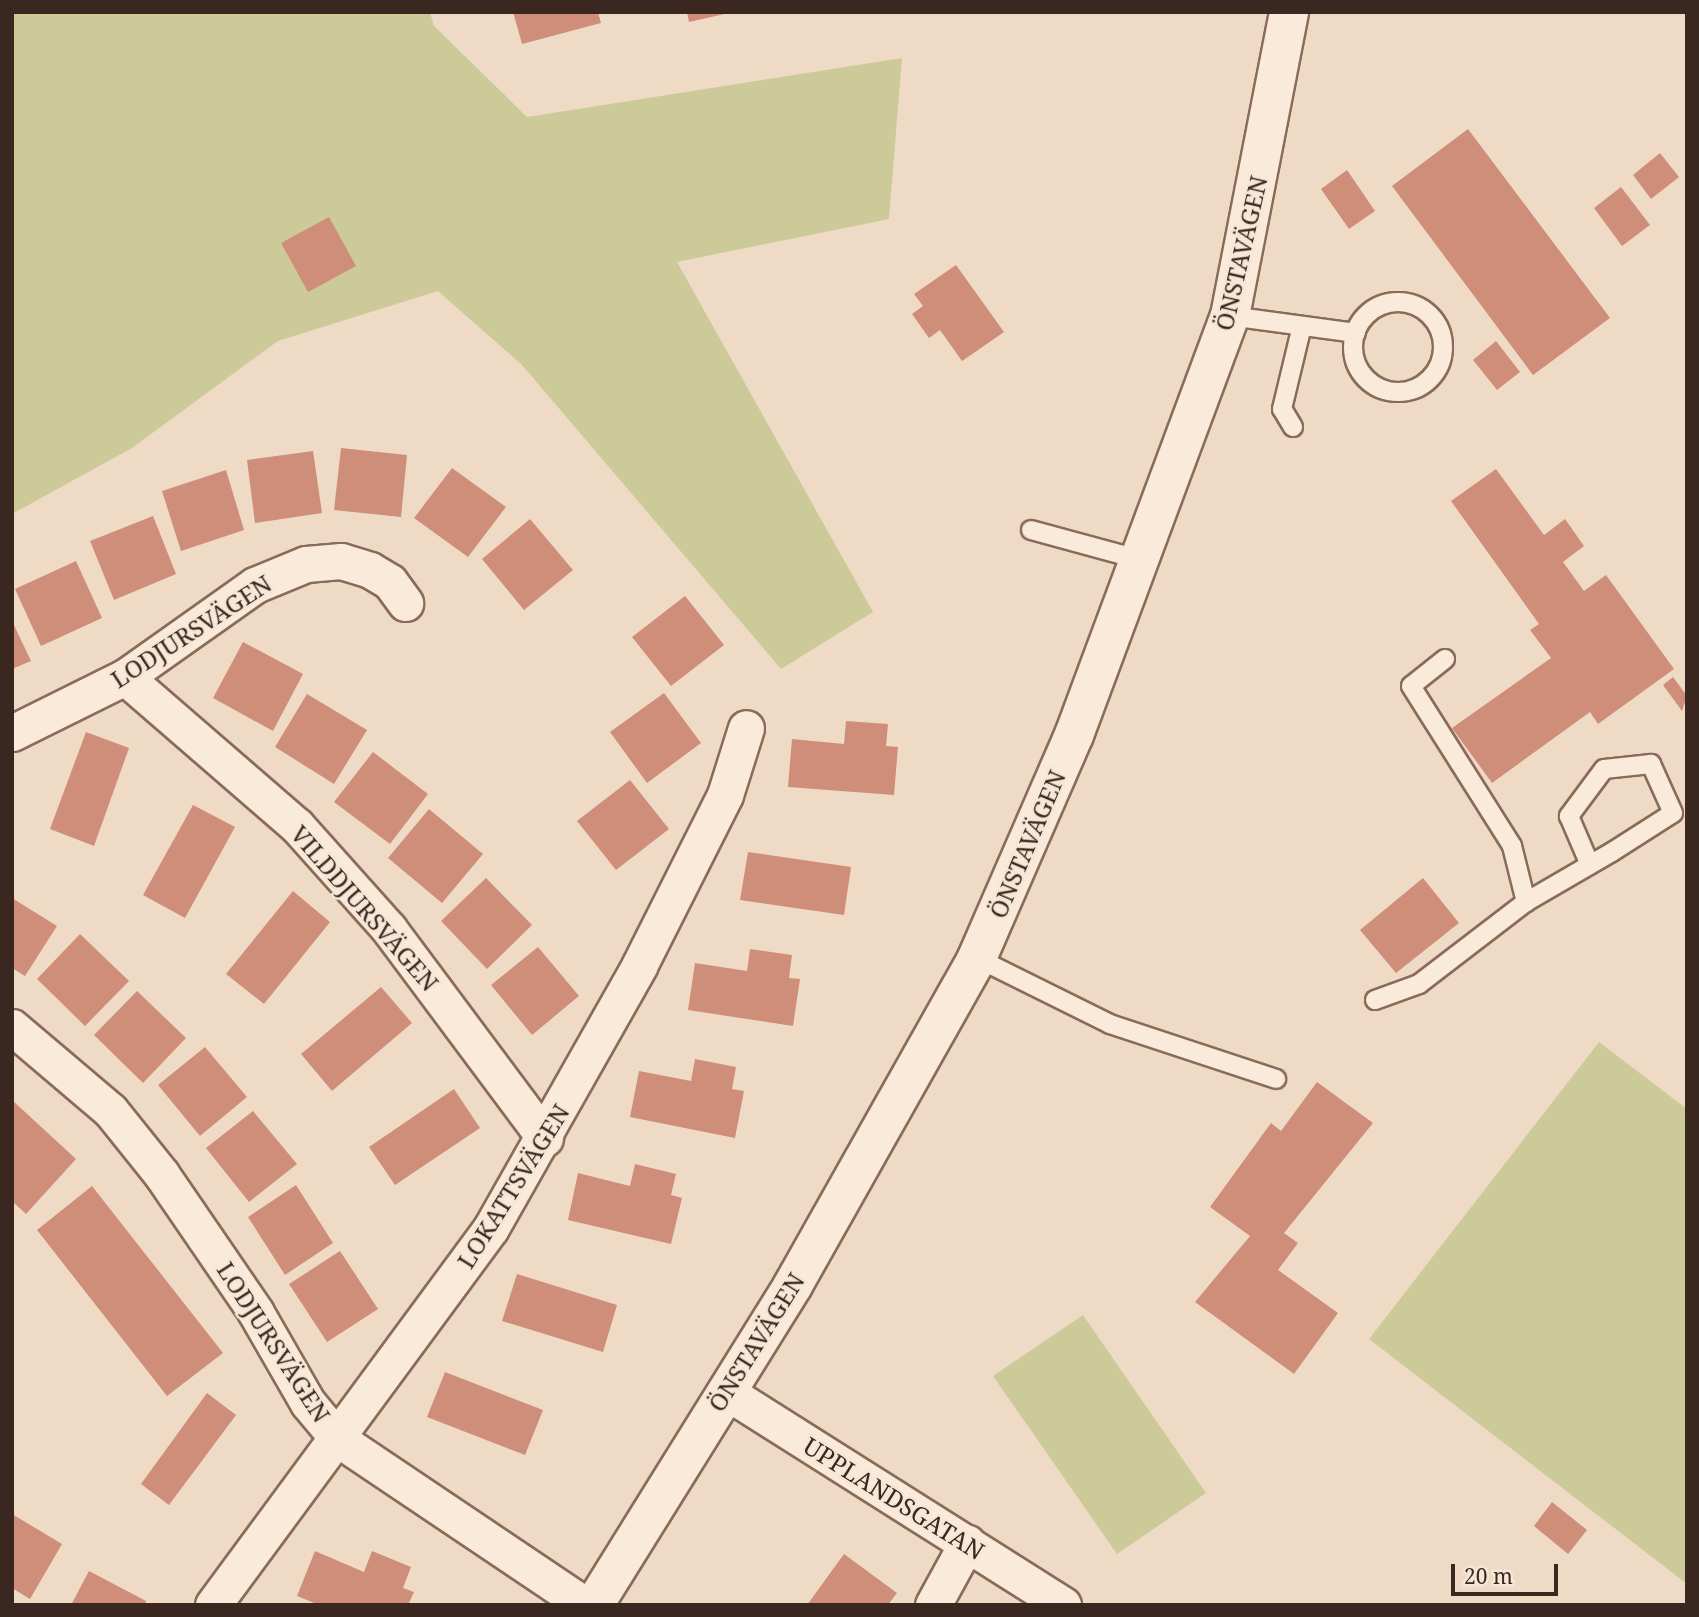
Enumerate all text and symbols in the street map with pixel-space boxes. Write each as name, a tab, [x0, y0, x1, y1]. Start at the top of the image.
street label: ÖNSTAVÄGEN	[1209, 173, 1273, 333]
street label: LODJURSVÄGEN	[105, 568, 277, 694]
street label: ÖNSTAVÄGEN	[983, 766, 1071, 922]
street label: VILDDJURSVÄGEN	[285, 819, 445, 997]
street label: LOKATTSVÄGEN	[451, 1099, 575, 1273]
street label: LODJURSVÄGEN	[211, 1256, 337, 1428]
street label: ÖNSTAVÄGEN	[702, 1267, 810, 1417]
street label: UPPLANDSGATAN	[798, 1431, 990, 1565]
scale bar	[1454, 1550, 1561, 1594]
text: 20 m	[1464, 1562, 1513, 1590]

